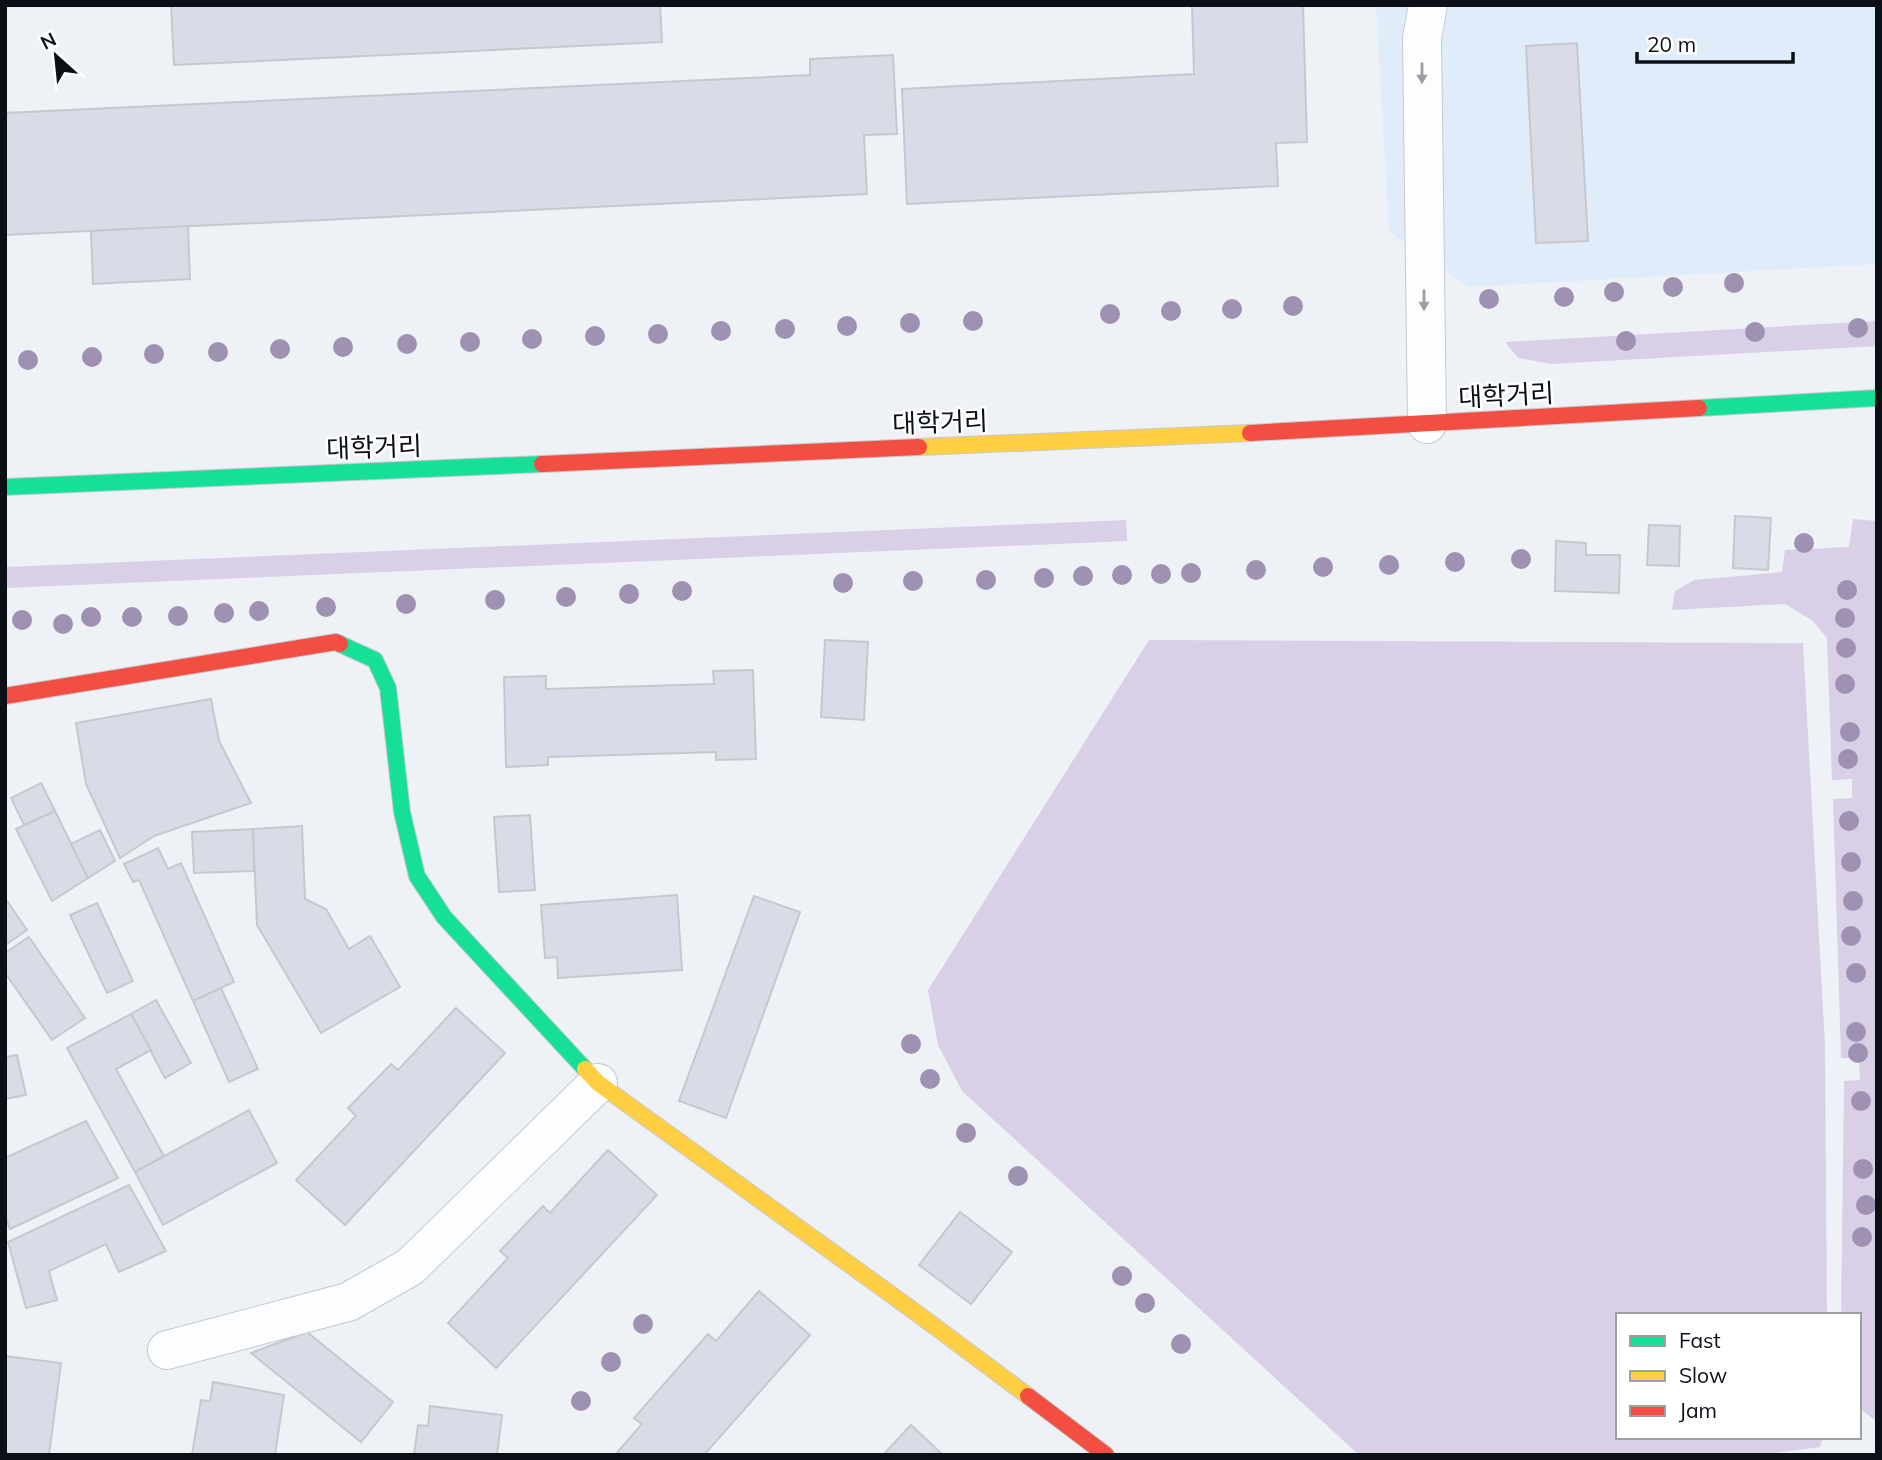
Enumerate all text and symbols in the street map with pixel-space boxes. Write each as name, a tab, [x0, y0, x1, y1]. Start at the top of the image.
north arrow	[21, 21, 91, 91]
scale bar	[1637, 21, 1793, 65]
text: N	[36, 27, 60, 55]
text: 20 m	[1647, 31, 1696, 57]
one-way arrow	[1416, 62, 1428, 84]
one-way arrow	[1418, 290, 1430, 312]
street label: 대학거리	[1457, 376, 1555, 414]
street label: 대학거리	[892, 404, 988, 440]
street label: 대학거리	[326, 429, 422, 465]
legend	[1616, 1313, 1861, 1439]
text: Fast	[1679, 1327, 1721, 1353]
text: Slow	[1679, 1362, 1727, 1388]
text: Jam	[1679, 1397, 1717, 1423]

